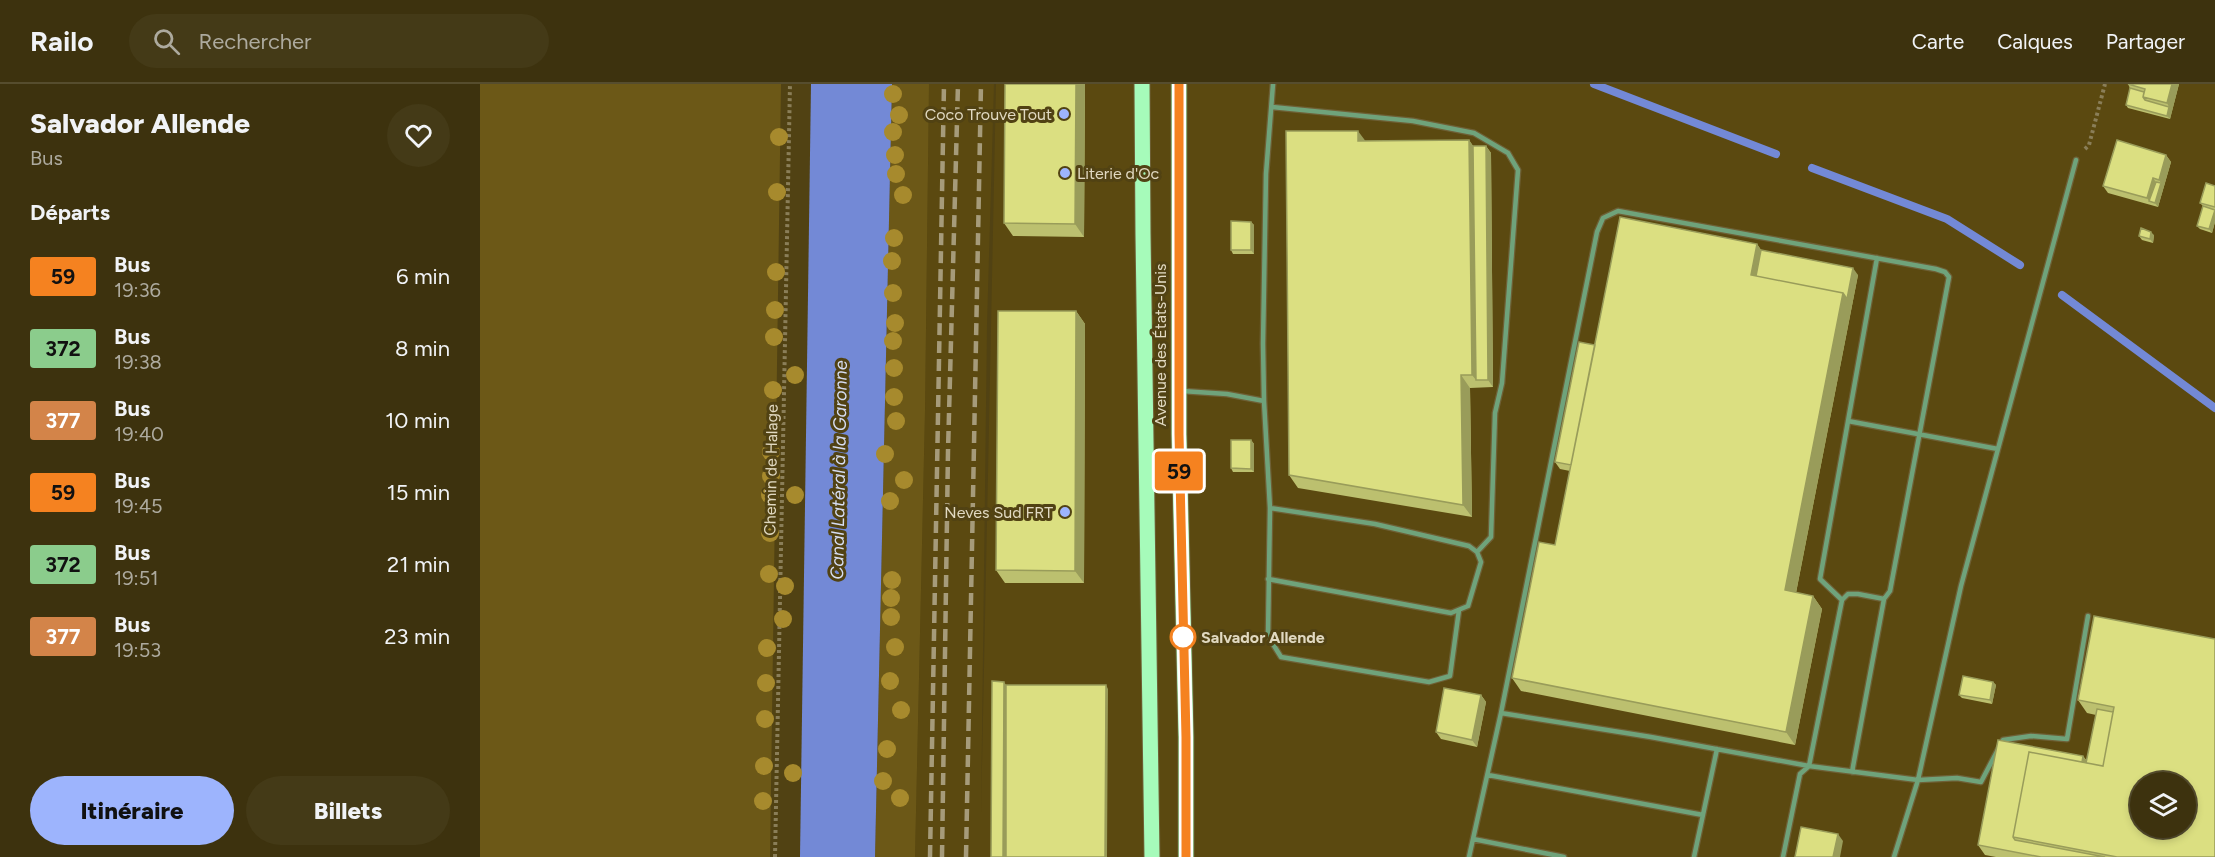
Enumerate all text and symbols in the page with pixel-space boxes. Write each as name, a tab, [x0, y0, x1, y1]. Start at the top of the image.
search box	[129, 14, 549, 68]
text: Railo	[30, 24, 93, 58]
icon: search	[150, 25, 183, 58]
text: Rechercher	[198, 28, 312, 55]
text: Carte	[1912, 29, 1964, 54]
text: Calques	[1997, 29, 2073, 54]
text: Partager	[2106, 29, 2185, 54]
button: heart	[387, 104, 450, 167]
place label: Coco Trouve Tout	[925, 105, 1052, 124]
text: Salvador Allende	[30, 106, 250, 140]
marker: Coco Trouve Tout	[1057, 107, 1071, 121]
text: Bus	[30, 146, 63, 170]
place label: Literie d'Oc	[1077, 164, 1160, 183]
marker: Literie d'Oc	[1058, 166, 1072, 180]
text: Départs	[30, 199, 110, 226]
text: Bus	[114, 251, 150, 278]
text: 6 min	[396, 263, 450, 290]
text: 59	[51, 264, 75, 289]
street label: Avenue des États-Unis	[1151, 264, 1170, 426]
text: 19:36	[114, 278, 161, 302]
text: Bus	[114, 323, 150, 350]
text: 8 min	[395, 335, 450, 362]
text: 372	[45, 336, 81, 361]
text: 19:38	[114, 350, 162, 374]
water label: Canal Latéral à la Garonne	[826, 360, 852, 580]
text: Bus	[114, 395, 150, 422]
street label: Chemin de Halage	[760, 404, 782, 536]
text: 10 min	[385, 407, 450, 434]
text: 377	[45, 408, 81, 433]
text: 19:40	[114, 422, 164, 446]
line badge: 59	[1152, 452, 1206, 490]
text: 59	[1167, 459, 1191, 484]
text: Bus	[114, 467, 150, 494]
text: 15 min	[387, 479, 450, 506]
text: 59	[51, 480, 75, 505]
text: 19:45	[114, 494, 163, 518]
place label: Neves Sud FRT	[944, 503, 1053, 522]
marker: Neves Sud FRT	[1058, 505, 1072, 519]
text: Bus	[114, 539, 150, 566]
text: 21 min	[387, 551, 450, 578]
text: 372	[45, 552, 81, 577]
text: 19:51	[114, 566, 158, 590]
text: Bus	[114, 611, 150, 638]
text: 23 min	[384, 623, 450, 650]
text: 377	[45, 624, 81, 649]
marker: Salvador Allende	[1170, 624, 1196, 650]
place label: Salvador Allende	[1201, 628, 1325, 647]
text: 19:53	[114, 638, 161, 662]
map controls	[2130, 772, 2196, 838]
button: layers	[2130, 772, 2196, 838]
button: Itinéraire	[30, 776, 234, 845]
button: Billets	[246, 776, 450, 845]

